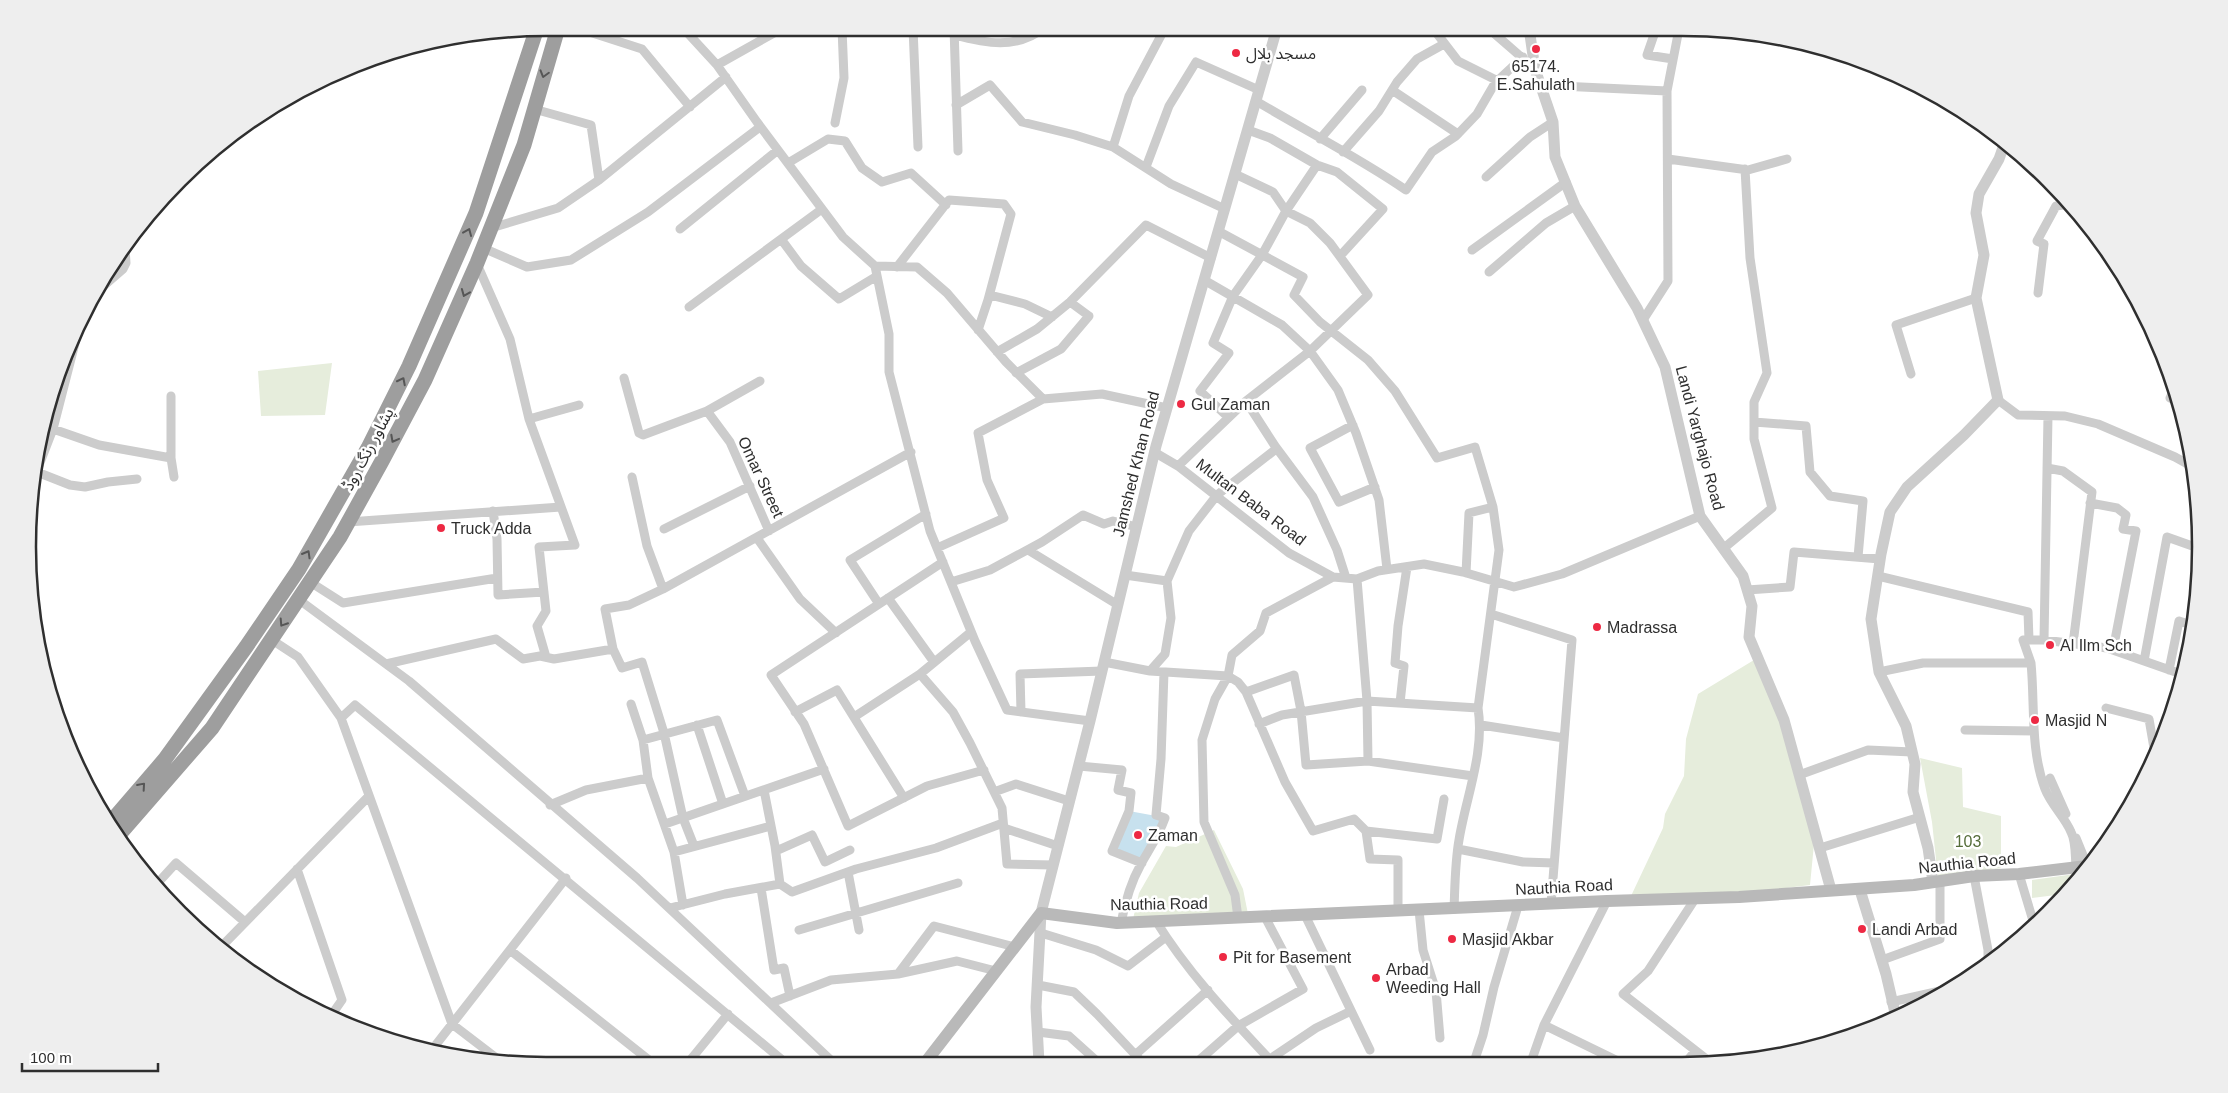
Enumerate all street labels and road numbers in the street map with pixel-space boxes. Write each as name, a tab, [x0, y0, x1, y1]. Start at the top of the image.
street label: Landi Yarghajo Road	[1673, 364, 1727, 512]
street label: Jamshed Khan Road	[1110, 389, 1162, 539]
street label: پشاور رنگ روڈ	[339, 405, 399, 494]
street label: Omar Street	[735, 434, 787, 521]
street label: Multan Baba Road	[1193, 455, 1309, 549]
street label: Nauthia Road	[1917, 849, 2017, 877]
street label: Nauthia Road	[1515, 876, 1613, 898]
street label: Nauthia Road	[1110, 895, 1208, 913]

